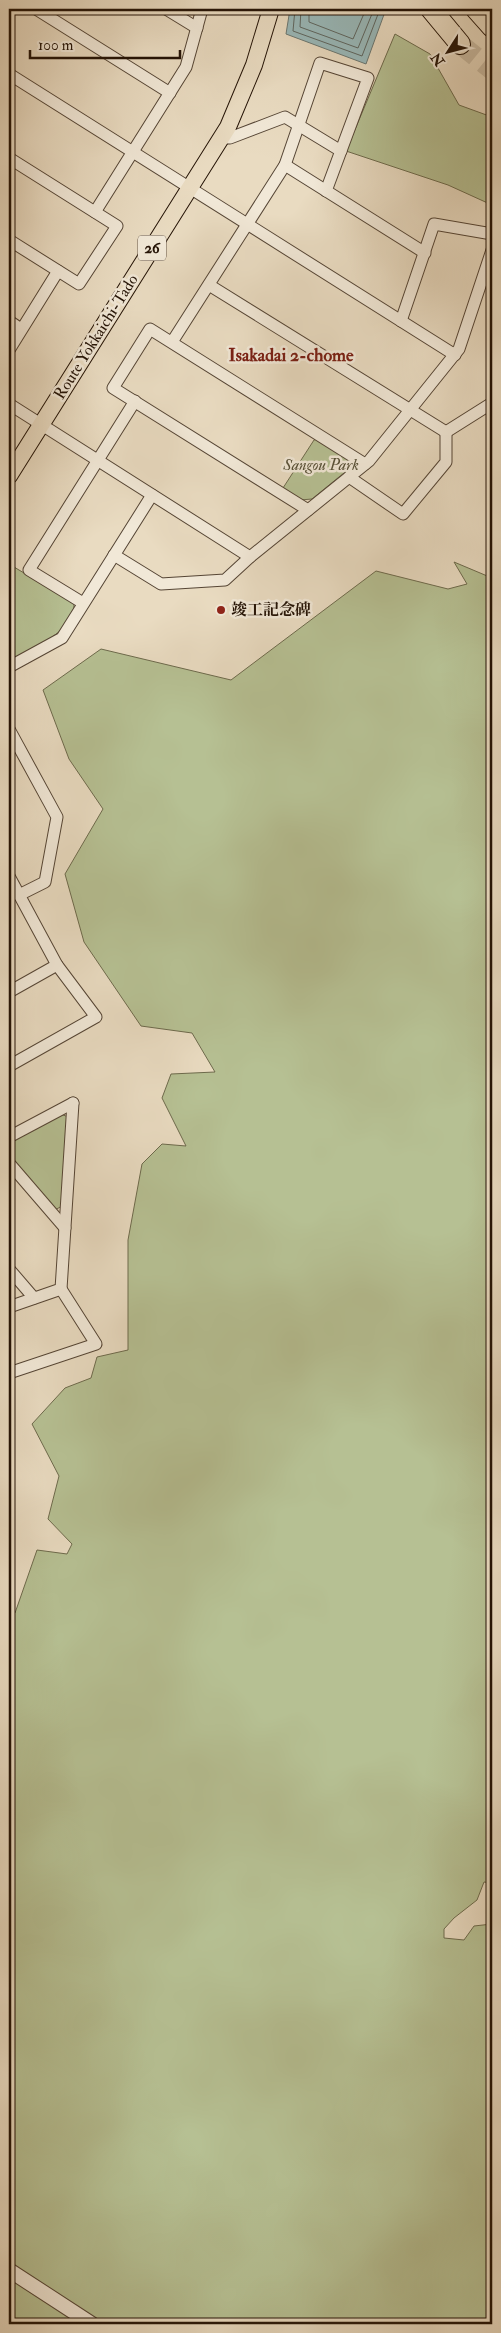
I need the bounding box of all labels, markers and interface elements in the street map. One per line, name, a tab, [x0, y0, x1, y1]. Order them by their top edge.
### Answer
scale bar	[30, 28, 180, 60]
north arrow	[424, 28, 474, 78]
text: 100 m	[38, 36, 74, 55]
text: N	[427, 49, 449, 70]
road number: 26	[138, 236, 166, 260]
street label: Route Yokkaichi-Tado	[49, 271, 143, 403]
district label: Isakadai 2-chome	[228, 344, 354, 367]
park label: Sangou Park	[282, 455, 359, 475]
place label: 竣工記念碑	[231, 600, 311, 620]
marker: 竣工記念碑	[215, 604, 227, 616]

